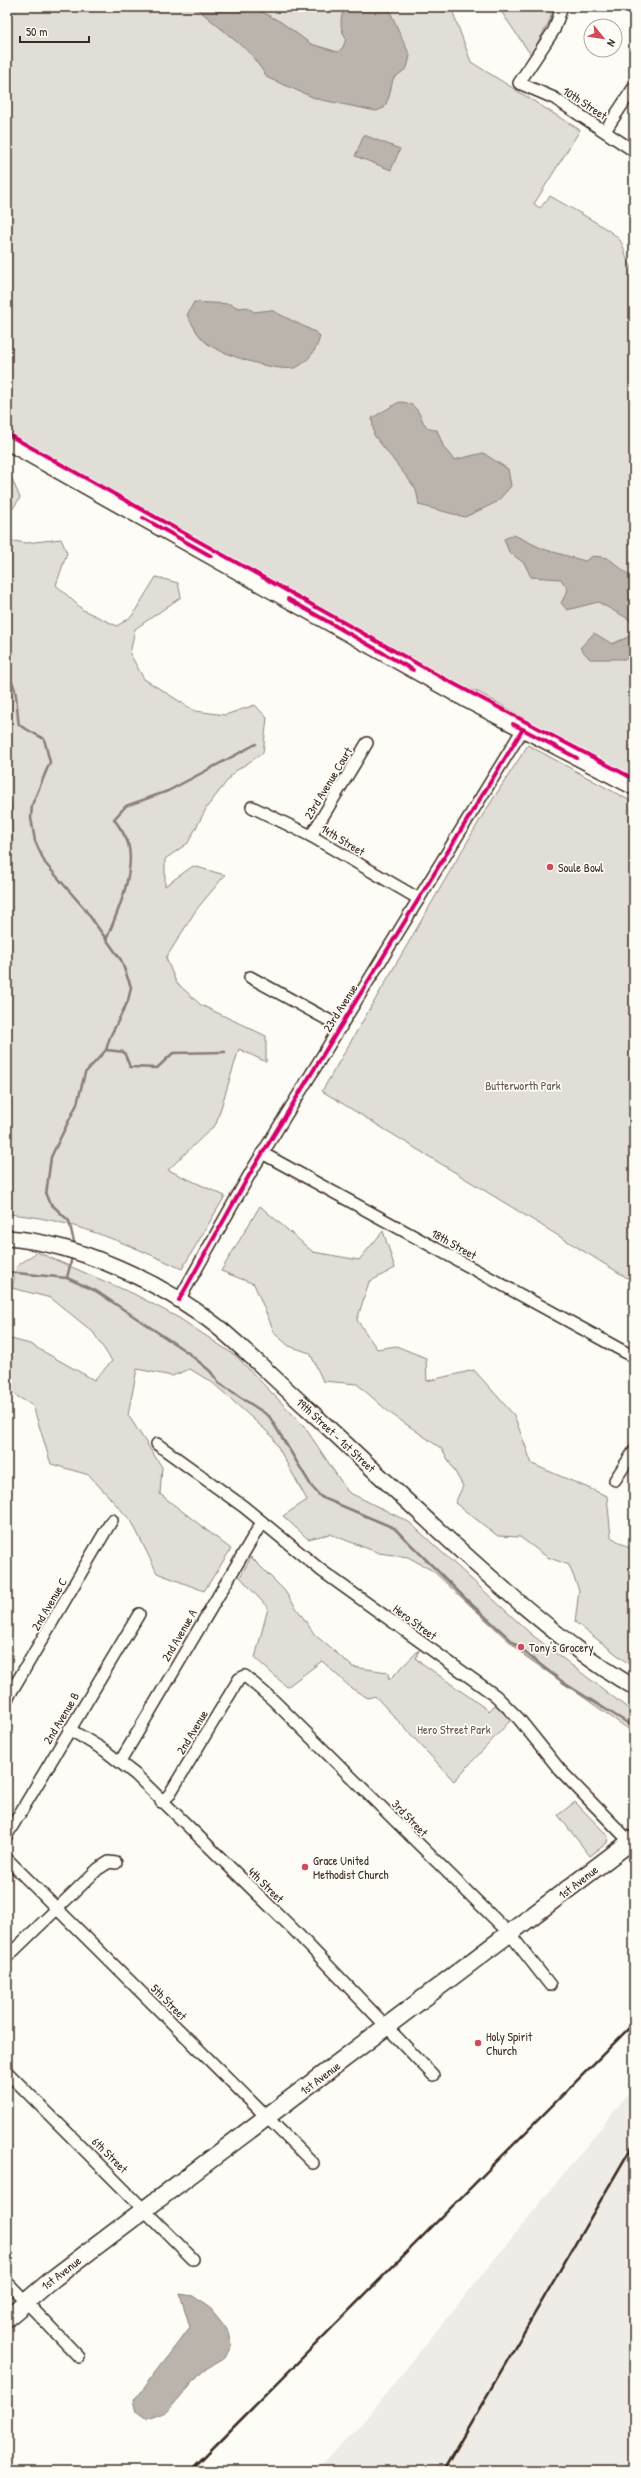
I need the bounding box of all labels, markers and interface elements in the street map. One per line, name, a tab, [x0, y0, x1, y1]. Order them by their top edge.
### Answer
scale bar	[20, 18, 89, 44]
north arrow	[583, 18, 623, 58]
text: 50 m	[26, 23, 47, 40]
text: N	[604, 37, 619, 49]
street label: 10th Street	[560, 82, 611, 124]
street label: 23rd Avenue Court	[300, 743, 357, 822]
street label: 14th Street	[318, 820, 369, 860]
place label: Soule Bowl	[558, 859, 604, 876]
marker: Soule Bowl	[545, 862, 555, 872]
street label: 23rd Avenue	[319, 981, 361, 1035]
park label: Butterworth Park	[485, 1077, 561, 1094]
street label: 18th Street	[428, 1225, 480, 1264]
street label: 19th Street - 1st Street	[293, 1394, 380, 1477]
street label: 2nd Avenue C	[27, 1574, 71, 1633]
street label: Hero Street	[390, 1600, 441, 1644]
street label: 2nd Avenue A	[157, 1606, 201, 1664]
place label: Tony's Grocery	[529, 1639, 594, 1656]
marker: Tony's Grocery	[516, 1642, 526, 1652]
street label: 2nd Avenue B	[39, 1689, 83, 1747]
street label: 2nd Avenue	[172, 1706, 212, 1757]
park label: Hero Street Park	[417, 1721, 491, 1738]
street label: 3rd Street	[388, 1796, 432, 1841]
place label: Grace United Methodist Church	[313, 1852, 389, 1883]
street label: 1st Avenue	[555, 1861, 602, 1903]
marker: Grace United Methodist Church	[300, 1862, 310, 1872]
street label: 4th Street	[244, 1863, 288, 1907]
street label: 5th Street	[147, 1980, 192, 2025]
place label: Holy Spirit Church	[486, 2028, 533, 2059]
marker: Holy Spirit Church	[473, 2038, 483, 2048]
street label: 1st Avenue	[296, 2057, 344, 2099]
street label: 6th Street	[88, 2133, 132, 2177]
street label: 1st Avenue	[38, 2252, 85, 2294]

